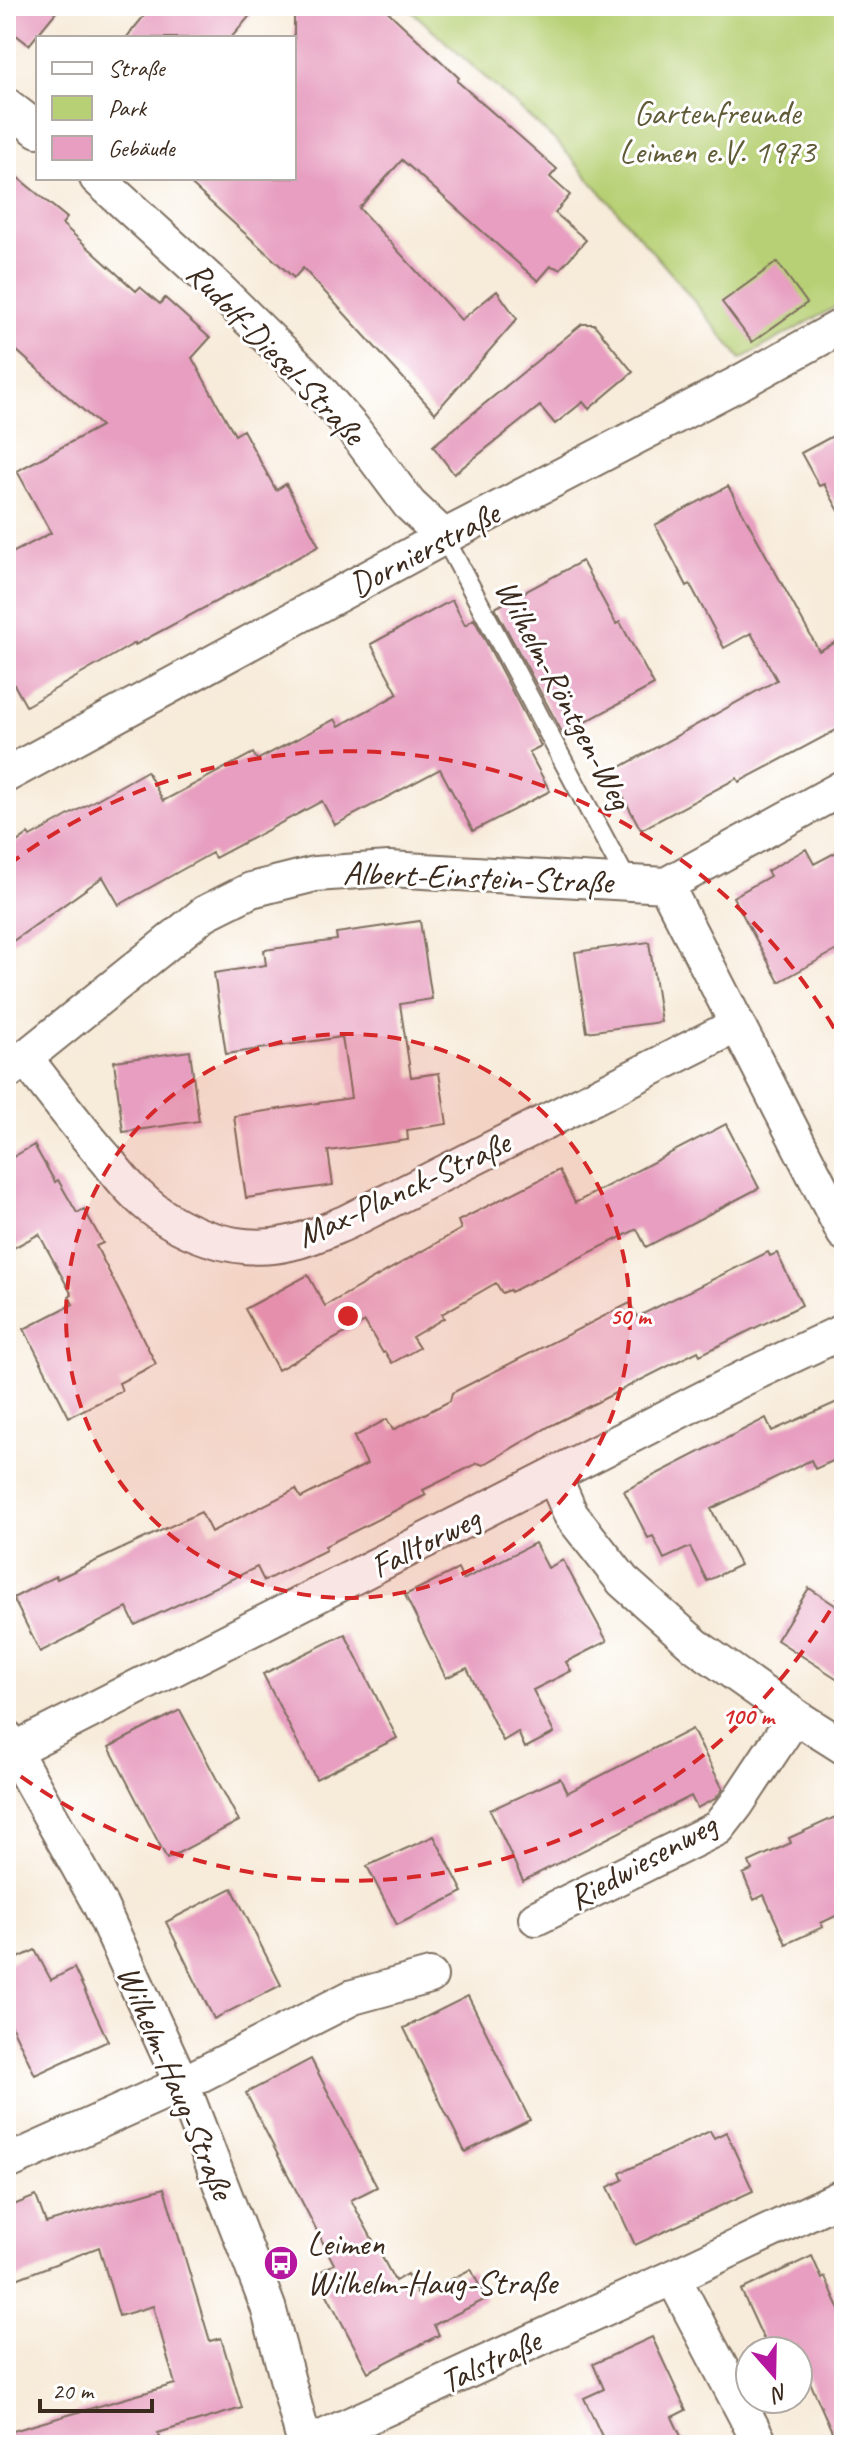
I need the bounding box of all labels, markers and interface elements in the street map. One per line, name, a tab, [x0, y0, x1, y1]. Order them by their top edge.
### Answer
legend	[36, 36, 296, 180]
text: Straße	[108, 53, 167, 83]
park label: Gartenfreunde Leimen e.V. 1973	[619, 91, 818, 173]
text: Park	[108, 93, 148, 123]
text: Gebäude	[108, 133, 177, 163]
street label: Rudolf-Diesel-Straße	[177, 252, 377, 456]
street label: Dornierstraße	[342, 490, 509, 606]
street label: Wilhelm-Röntgen-Weg	[485, 572, 644, 818]
street label: Albert-Einstein-Straße	[343, 851, 616, 903]
street label: Max-Planck-Straße	[289, 1120, 519, 1257]
text: 50 m	[610, 1301, 653, 1331]
centre of rings	[334, 1302, 362, 1330]
street label: Falltorweg	[363, 1495, 489, 1588]
text: 100 m	[722, 1701, 776, 1731]
street label: Riedwiesenweg	[560, 1802, 725, 1919]
street label: Wilhelm-Haug-Straße	[107, 1959, 246, 2208]
place label: Leimen Wilhelm-Haug-Straße	[307, 2222, 560, 2304]
bus stop icon: Leimen Wilhelm-Haug-Straße	[262, 2244, 300, 2282]
street label: Talstraße	[433, 2318, 550, 2403]
north arrow	[734, 2335, 814, 2415]
scale bar	[40, 2363, 152, 2413]
text: 20 m	[52, 2376, 95, 2406]
text: N	[766, 2377, 792, 2409]

